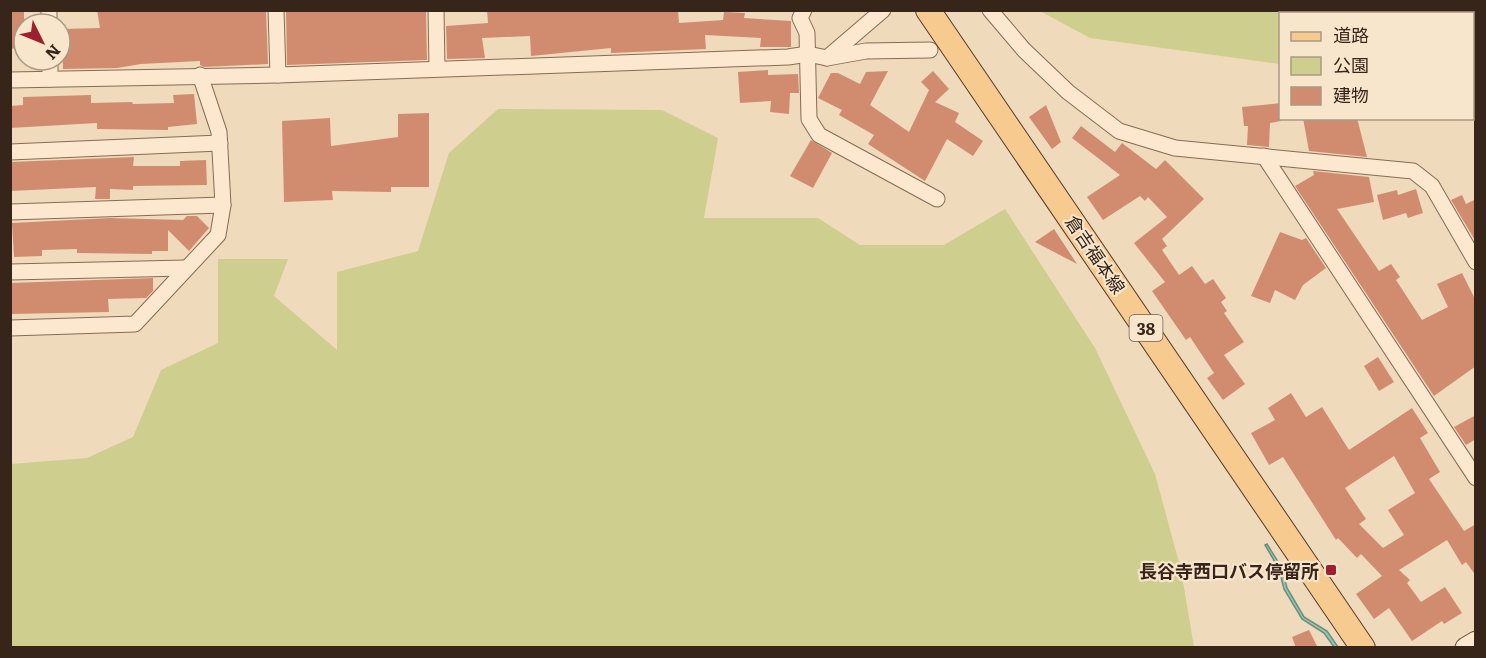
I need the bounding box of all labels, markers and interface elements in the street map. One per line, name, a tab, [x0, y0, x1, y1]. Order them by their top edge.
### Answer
north arrow	[12, 12, 72, 72]
legend	[1279, 12, 1474, 120]
text: 道路	[1333, 21, 1369, 48]
text: N	[40, 40, 67, 66]
text: 公園	[1333, 51, 1369, 78]
text: 建物	[1333, 81, 1369, 108]
street label: 倉吉福本線	[1060, 209, 1132, 299]
road number: 38	[1130, 315, 1162, 341]
place label: 長谷寺西口バス停留所	[1139, 557, 1319, 584]
marker: 長谷寺西口バス停留所	[1324, 563, 1338, 577]

